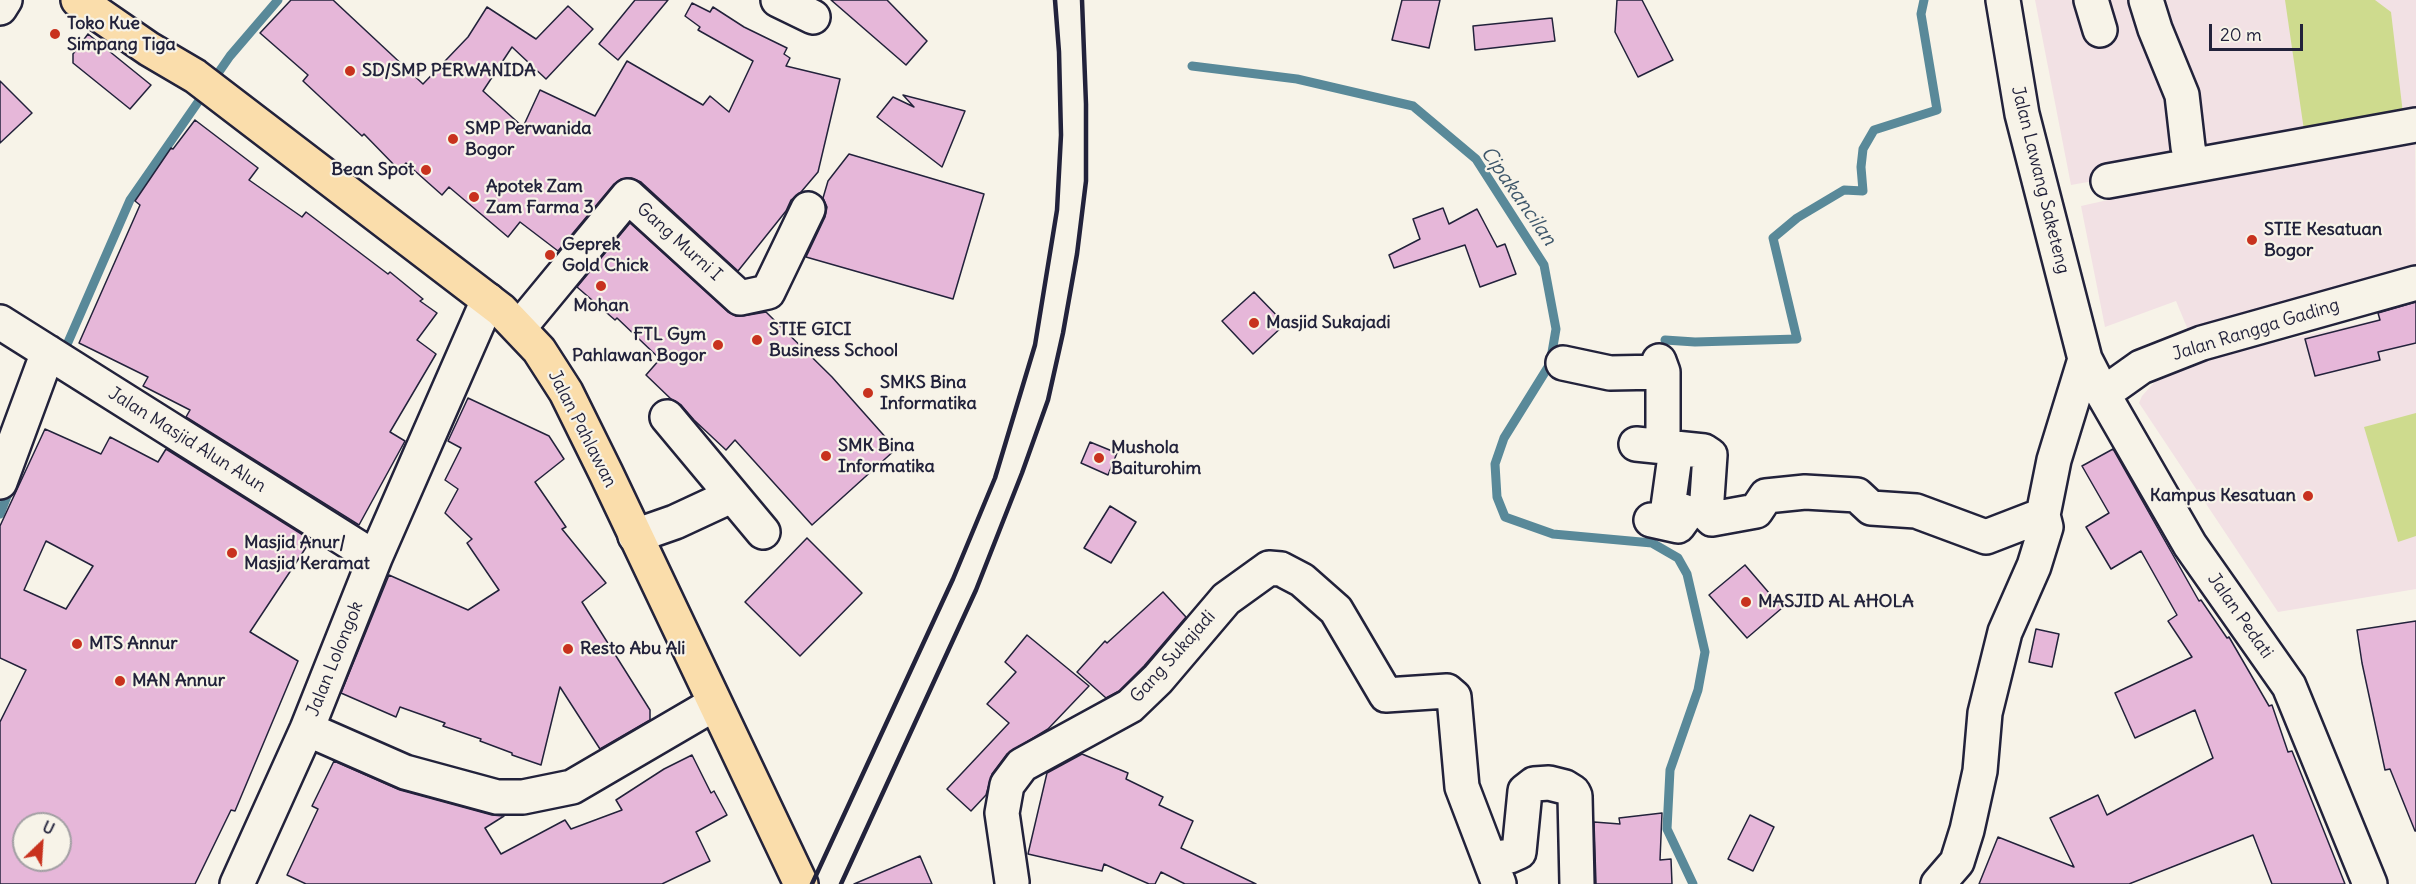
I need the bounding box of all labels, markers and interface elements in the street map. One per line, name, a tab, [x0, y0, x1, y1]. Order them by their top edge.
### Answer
scale bar	[2212, 12, 2306, 50]
place label: Toko Kue Simpang Tiga	[67, 13, 176, 56]
text: 20 m	[2220, 23, 2262, 46]
marker: Toko Kue Simpang Tiga	[48, 27, 62, 41]
place label: SD/SMP PERWANIDA	[362, 60, 536, 82]
marker: SD/SMP PERWANIDA	[343, 64, 357, 78]
street label: Jalan Lawang Saketeng	[2006, 84, 2074, 276]
place label: SMP Perwanida Bogor	[465, 118, 592, 160]
marker: SMP Perwanida Bogor	[446, 132, 460, 146]
water label: Cipakancilan	[1475, 142, 1561, 250]
place label: Bean Spot	[331, 159, 414, 181]
marker: Bean Spot	[419, 163, 433, 177]
place label: Apotek Zam Zam Farma 3	[486, 176, 594, 219]
marker: Apotek Zam Zam Farma 3	[467, 190, 481, 204]
street label: Gang Murni I	[632, 198, 726, 286]
place label: STIE Kesatuan Bogor	[2264, 219, 2382, 262]
marker: STIE Kesatuan Bogor	[2245, 233, 2259, 247]
place label: Geprek Gold Chick	[562, 234, 649, 276]
marker: Geprek Gold Chick	[543, 248, 557, 262]
marker: Mohan	[594, 279, 608, 293]
street label: Jalan Rangga Gading	[2170, 294, 2342, 366]
place label: Mohan	[573, 295, 629, 317]
place label: Masjid Sukajadi	[1266, 312, 1391, 334]
marker: Masjid Sukajadi	[1247, 316, 1261, 330]
place label: STIE GICI Business School	[769, 319, 898, 362]
place label: FTL Gym Pahlawan Bogor	[572, 324, 706, 366]
marker: STIE GICI Business School	[750, 333, 764, 347]
marker: FTL Gym Pahlawan Bogor	[711, 338, 725, 352]
street label: Jalan Pahlawan	[543, 367, 621, 491]
place label: SMKS Bina Informatika	[880, 372, 977, 415]
street label: Jalan Masjid Alun Alun	[104, 383, 270, 497]
marker: SMKS Bina Informatika	[861, 386, 875, 400]
place label: SMK Bina Informatika	[838, 435, 935, 478]
place label: Mushola Baiturohim	[1111, 437, 1201, 480]
marker: SMK Bina Informatika	[819, 449, 833, 463]
marker: Mushola Baiturohim	[1092, 451, 1106, 465]
place label: Kampus Kesatuan	[2150, 485, 2296, 507]
marker: Kampus Kesatuan	[2301, 489, 2315, 503]
place label: Masjid Anur/ Masjid Keramat	[244, 532, 370, 574]
marker: Masjid Anur/ Masjid Keramat	[225, 546, 239, 560]
street label: Jalan Pedati	[2203, 569, 2277, 663]
place label: MASJID AL AHOLA	[1758, 591, 1914, 613]
marker: MASJID AL AHOLA	[1739, 595, 1753, 609]
street label: Jalan Lolongok	[302, 598, 368, 720]
street label: Gang Sukajadi	[1126, 606, 1220, 708]
place label: MTS Annur	[89, 633, 177, 655]
marker: MTS Annur	[70, 637, 84, 651]
place label: Resto Abu Ali	[580, 638, 685, 660]
marker: Resto Abu Ali	[561, 642, 575, 656]
place label: MAN Annur	[132, 670, 225, 692]
marker: MAN Annur	[113, 674, 127, 688]
north arrow	[12, 812, 72, 872]
text: U	[40, 816, 58, 839]

